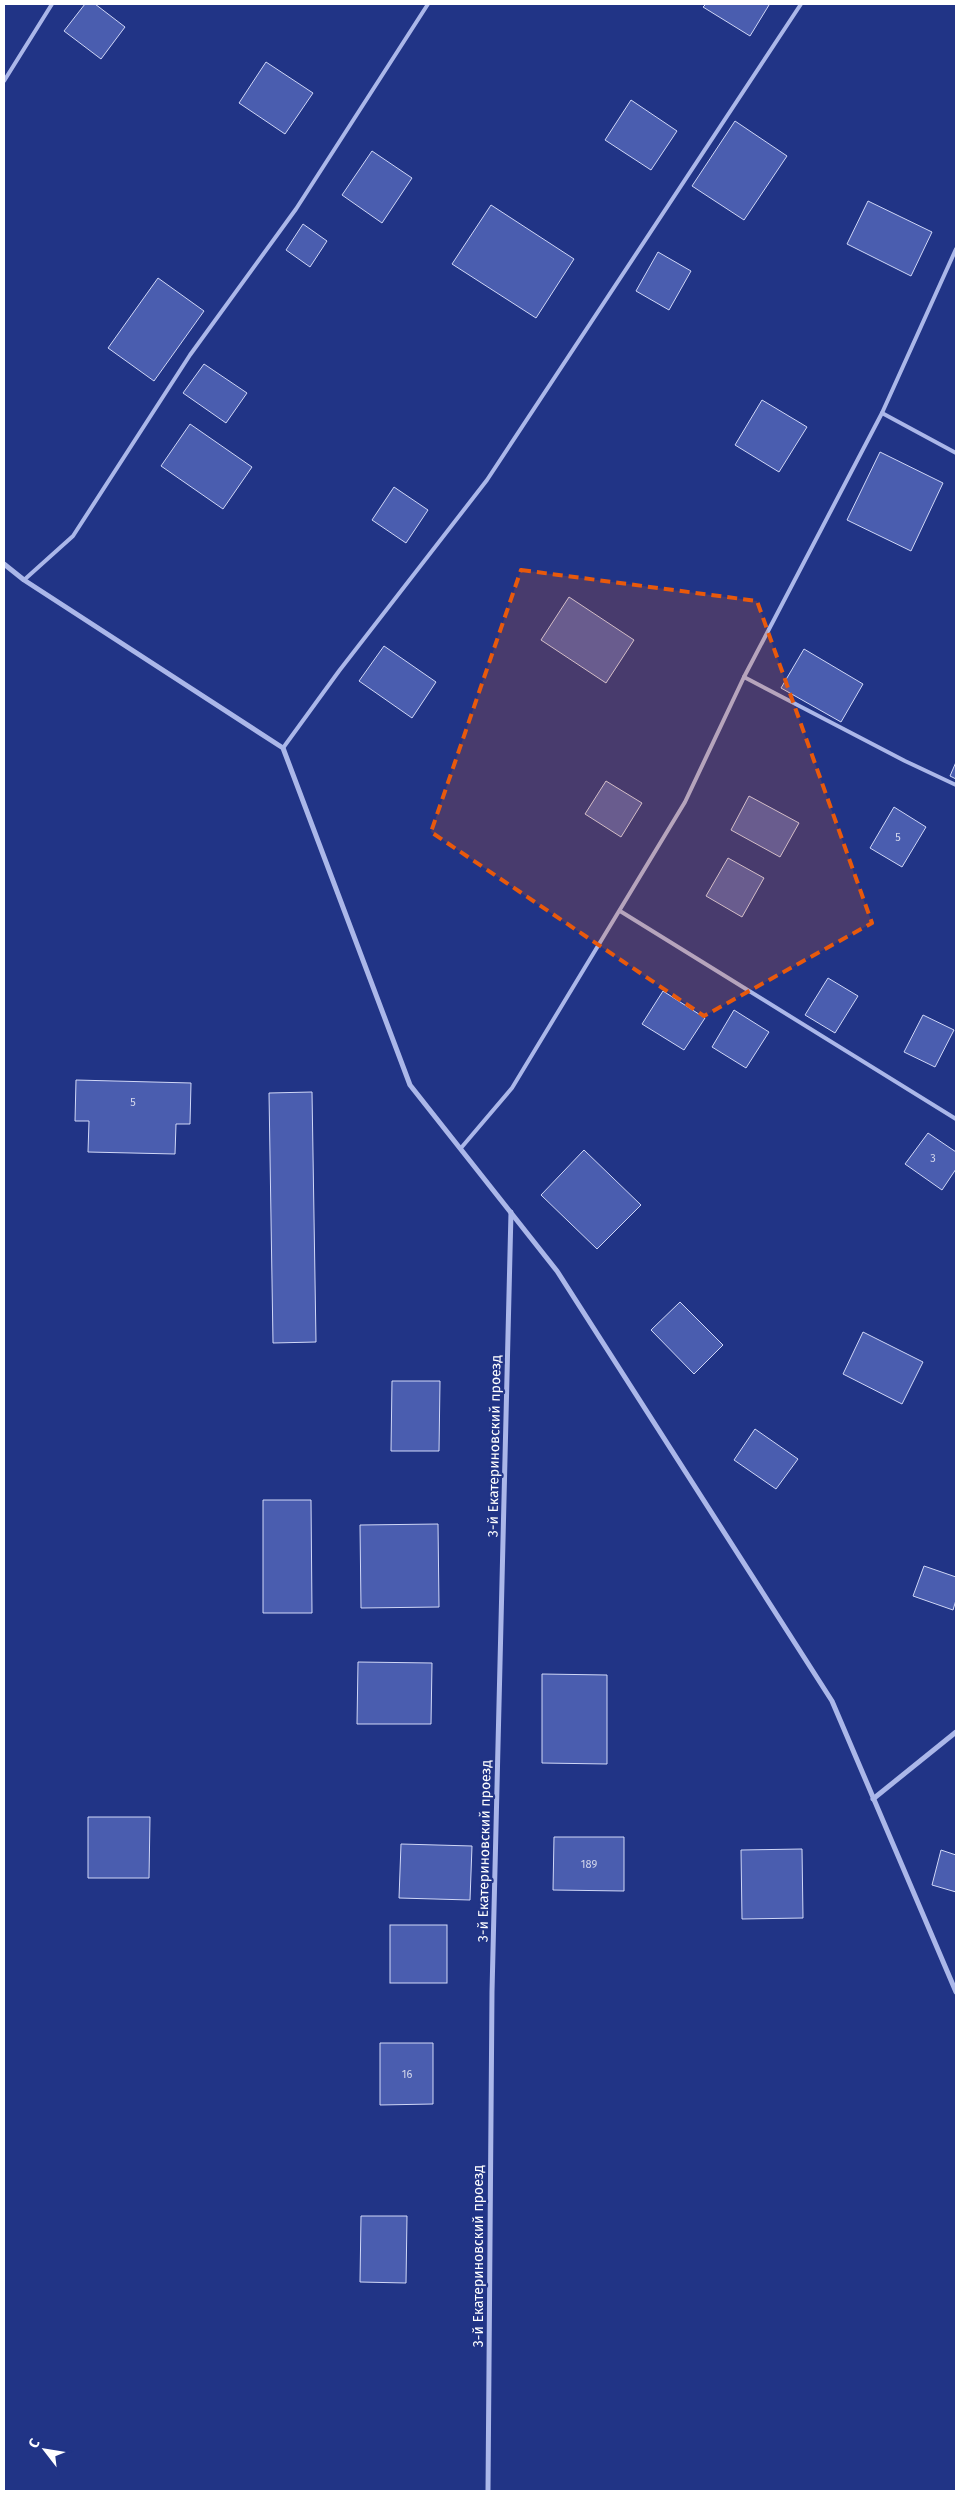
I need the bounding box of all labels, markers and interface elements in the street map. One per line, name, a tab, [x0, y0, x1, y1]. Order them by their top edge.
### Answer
house number: 5	[895, 831, 901, 844]
house number: 5	[130, 1096, 136, 1109]
house number: 3	[930, 1152, 936, 1165]
street label: 3-й Екатериновский проезд	[484, 1355, 505, 1537]
street label: 3-й Екатериновский проезд	[474, 1760, 495, 1942]
house number: 189	[581, 1858, 597, 1871]
house number: 16	[402, 2068, 412, 2081]
street label: 3-й Екатериновский проезд	[470, 2165, 487, 2347]
north arrow	[20, 2425, 70, 2475]
text: С	[25, 2436, 44, 2451]

